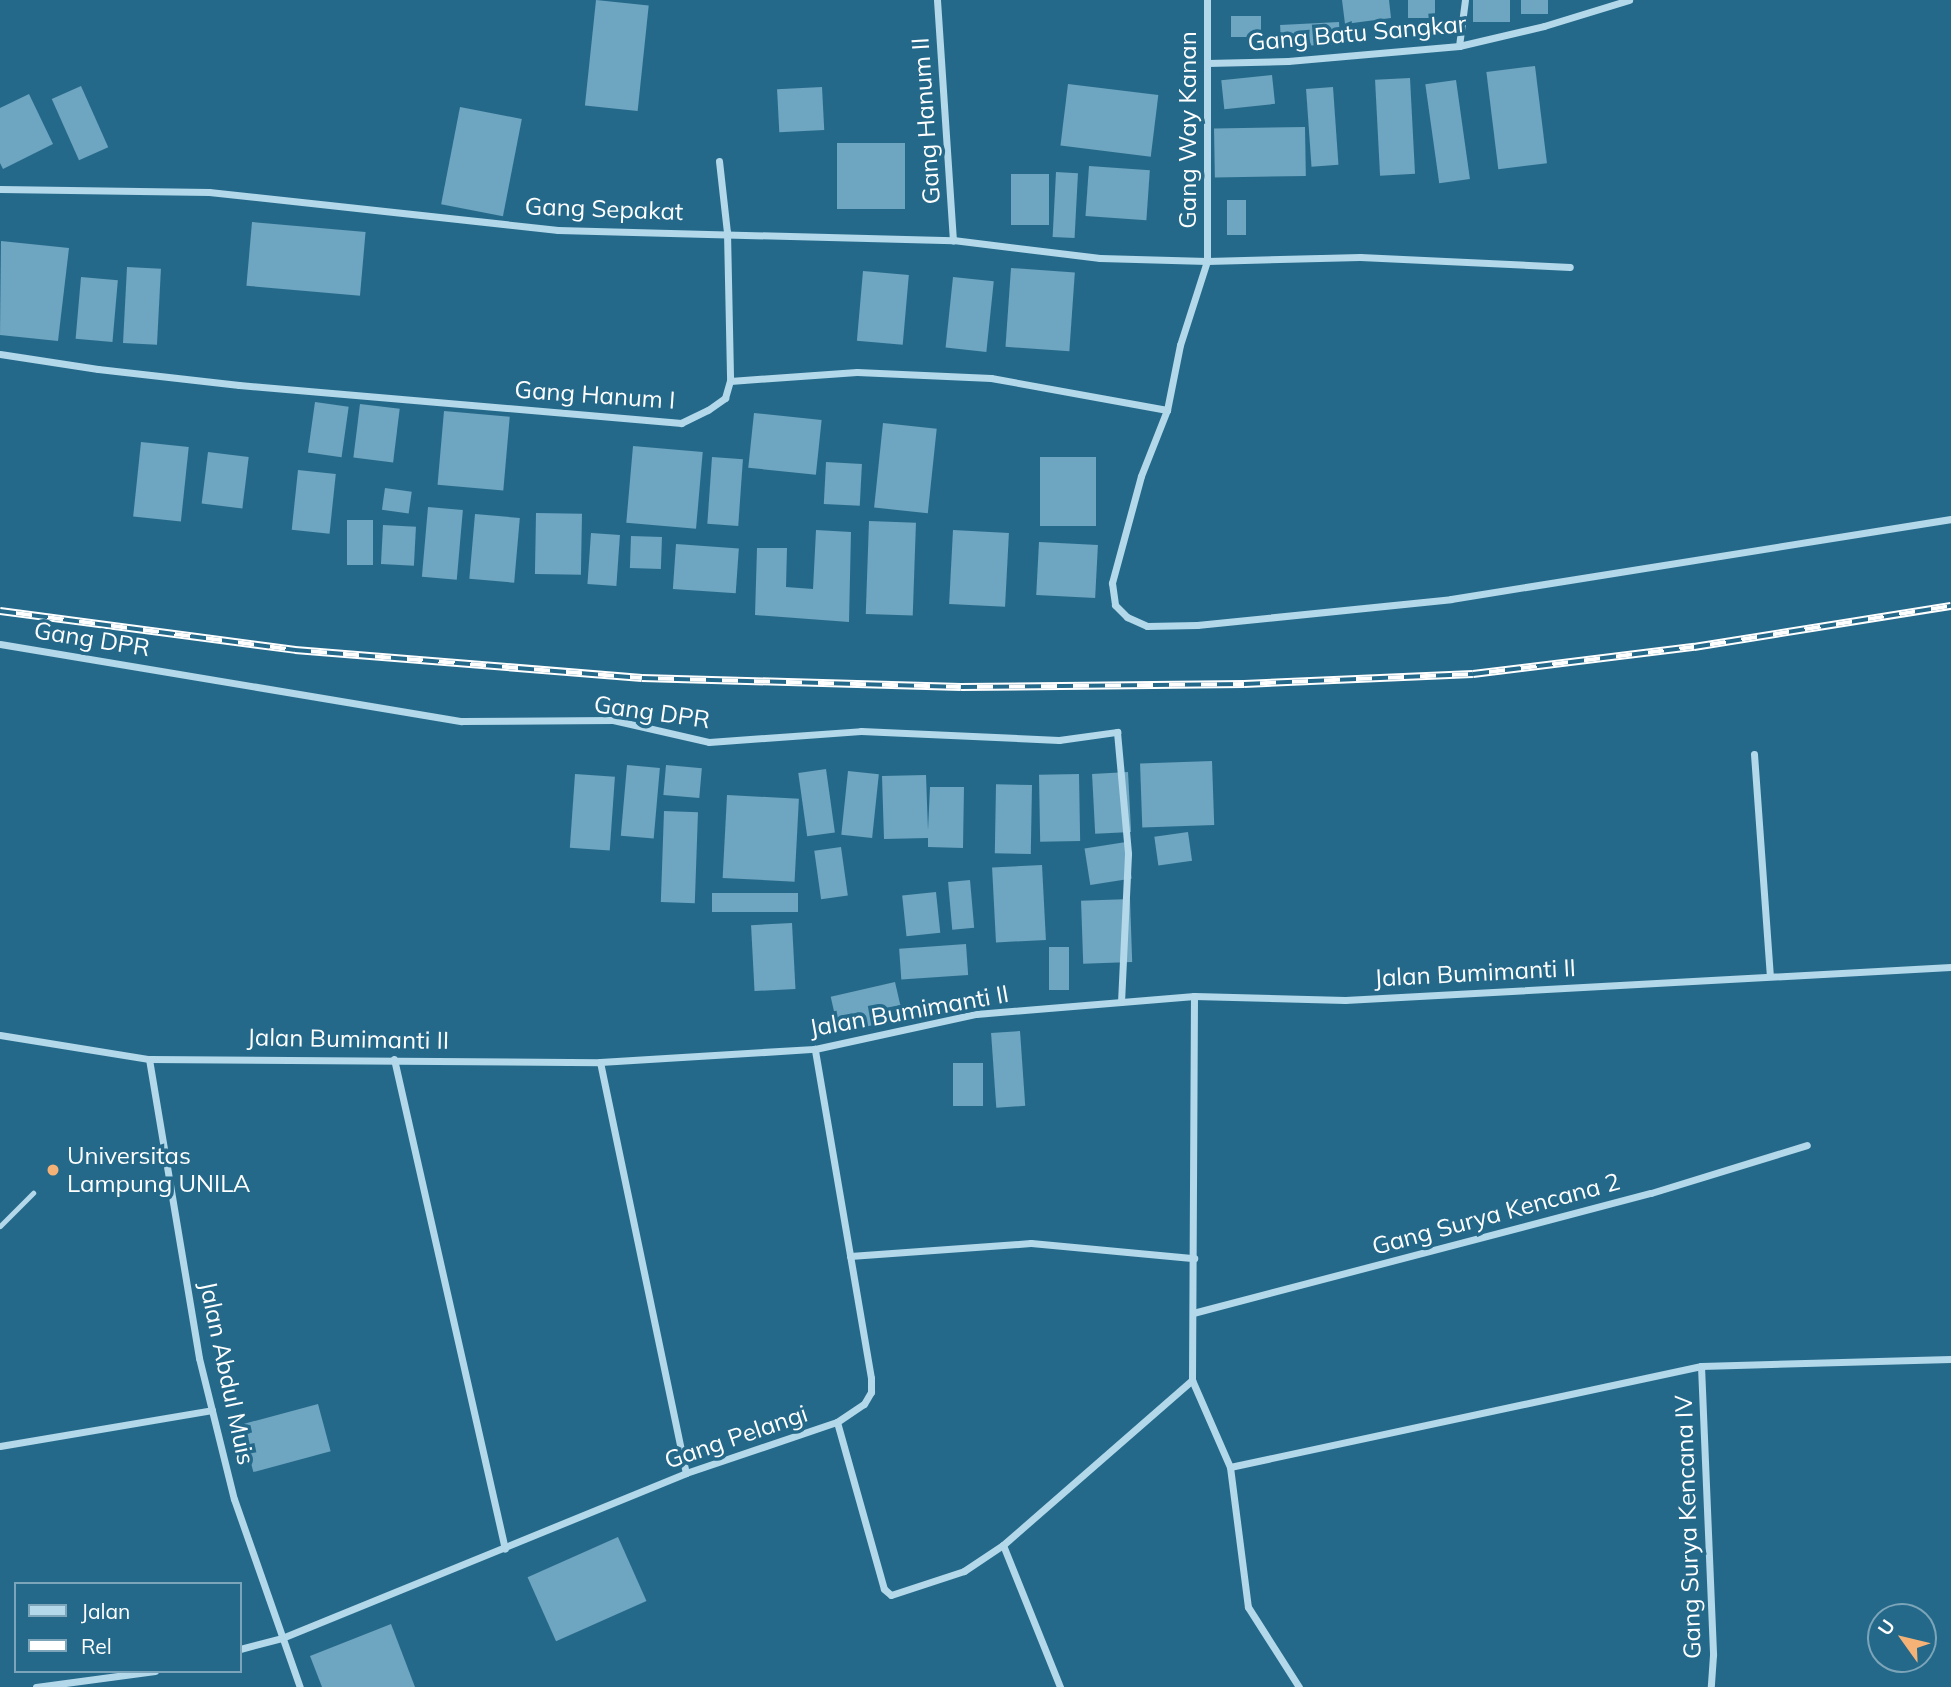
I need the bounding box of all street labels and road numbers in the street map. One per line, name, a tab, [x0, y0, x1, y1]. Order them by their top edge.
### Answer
street label: Gang Batu Sangkar	[1247, 9, 1467, 57]
street label: Gang Way Kanan	[1174, 31, 1202, 229]
street label: Gang Hanum II	[906, 37, 946, 205]
street label: Gang Sepakat	[524, 192, 684, 226]
street label: Gang Hanum I	[514, 375, 676, 415]
street label: Gang DPR	[32, 616, 152, 662]
street label: Gang DPR	[592, 690, 712, 734]
street label: Jalan Bumimanti II	[1373, 953, 1577, 993]
street label: Jalan Bumimanti II	[807, 979, 1011, 1043]
street label: Jalan Bumimanti II	[247, 1023, 449, 1055]
street label: Gang Surya Kencana 2	[1369, 1167, 1623, 1261]
street label: Jalan Abdul Muis	[193, 1279, 261, 1467]
street label: Gang Surya Kencana IV	[1669, 1395, 1707, 1659]
street label: Gang Pelangi	[661, 1399, 811, 1475]

